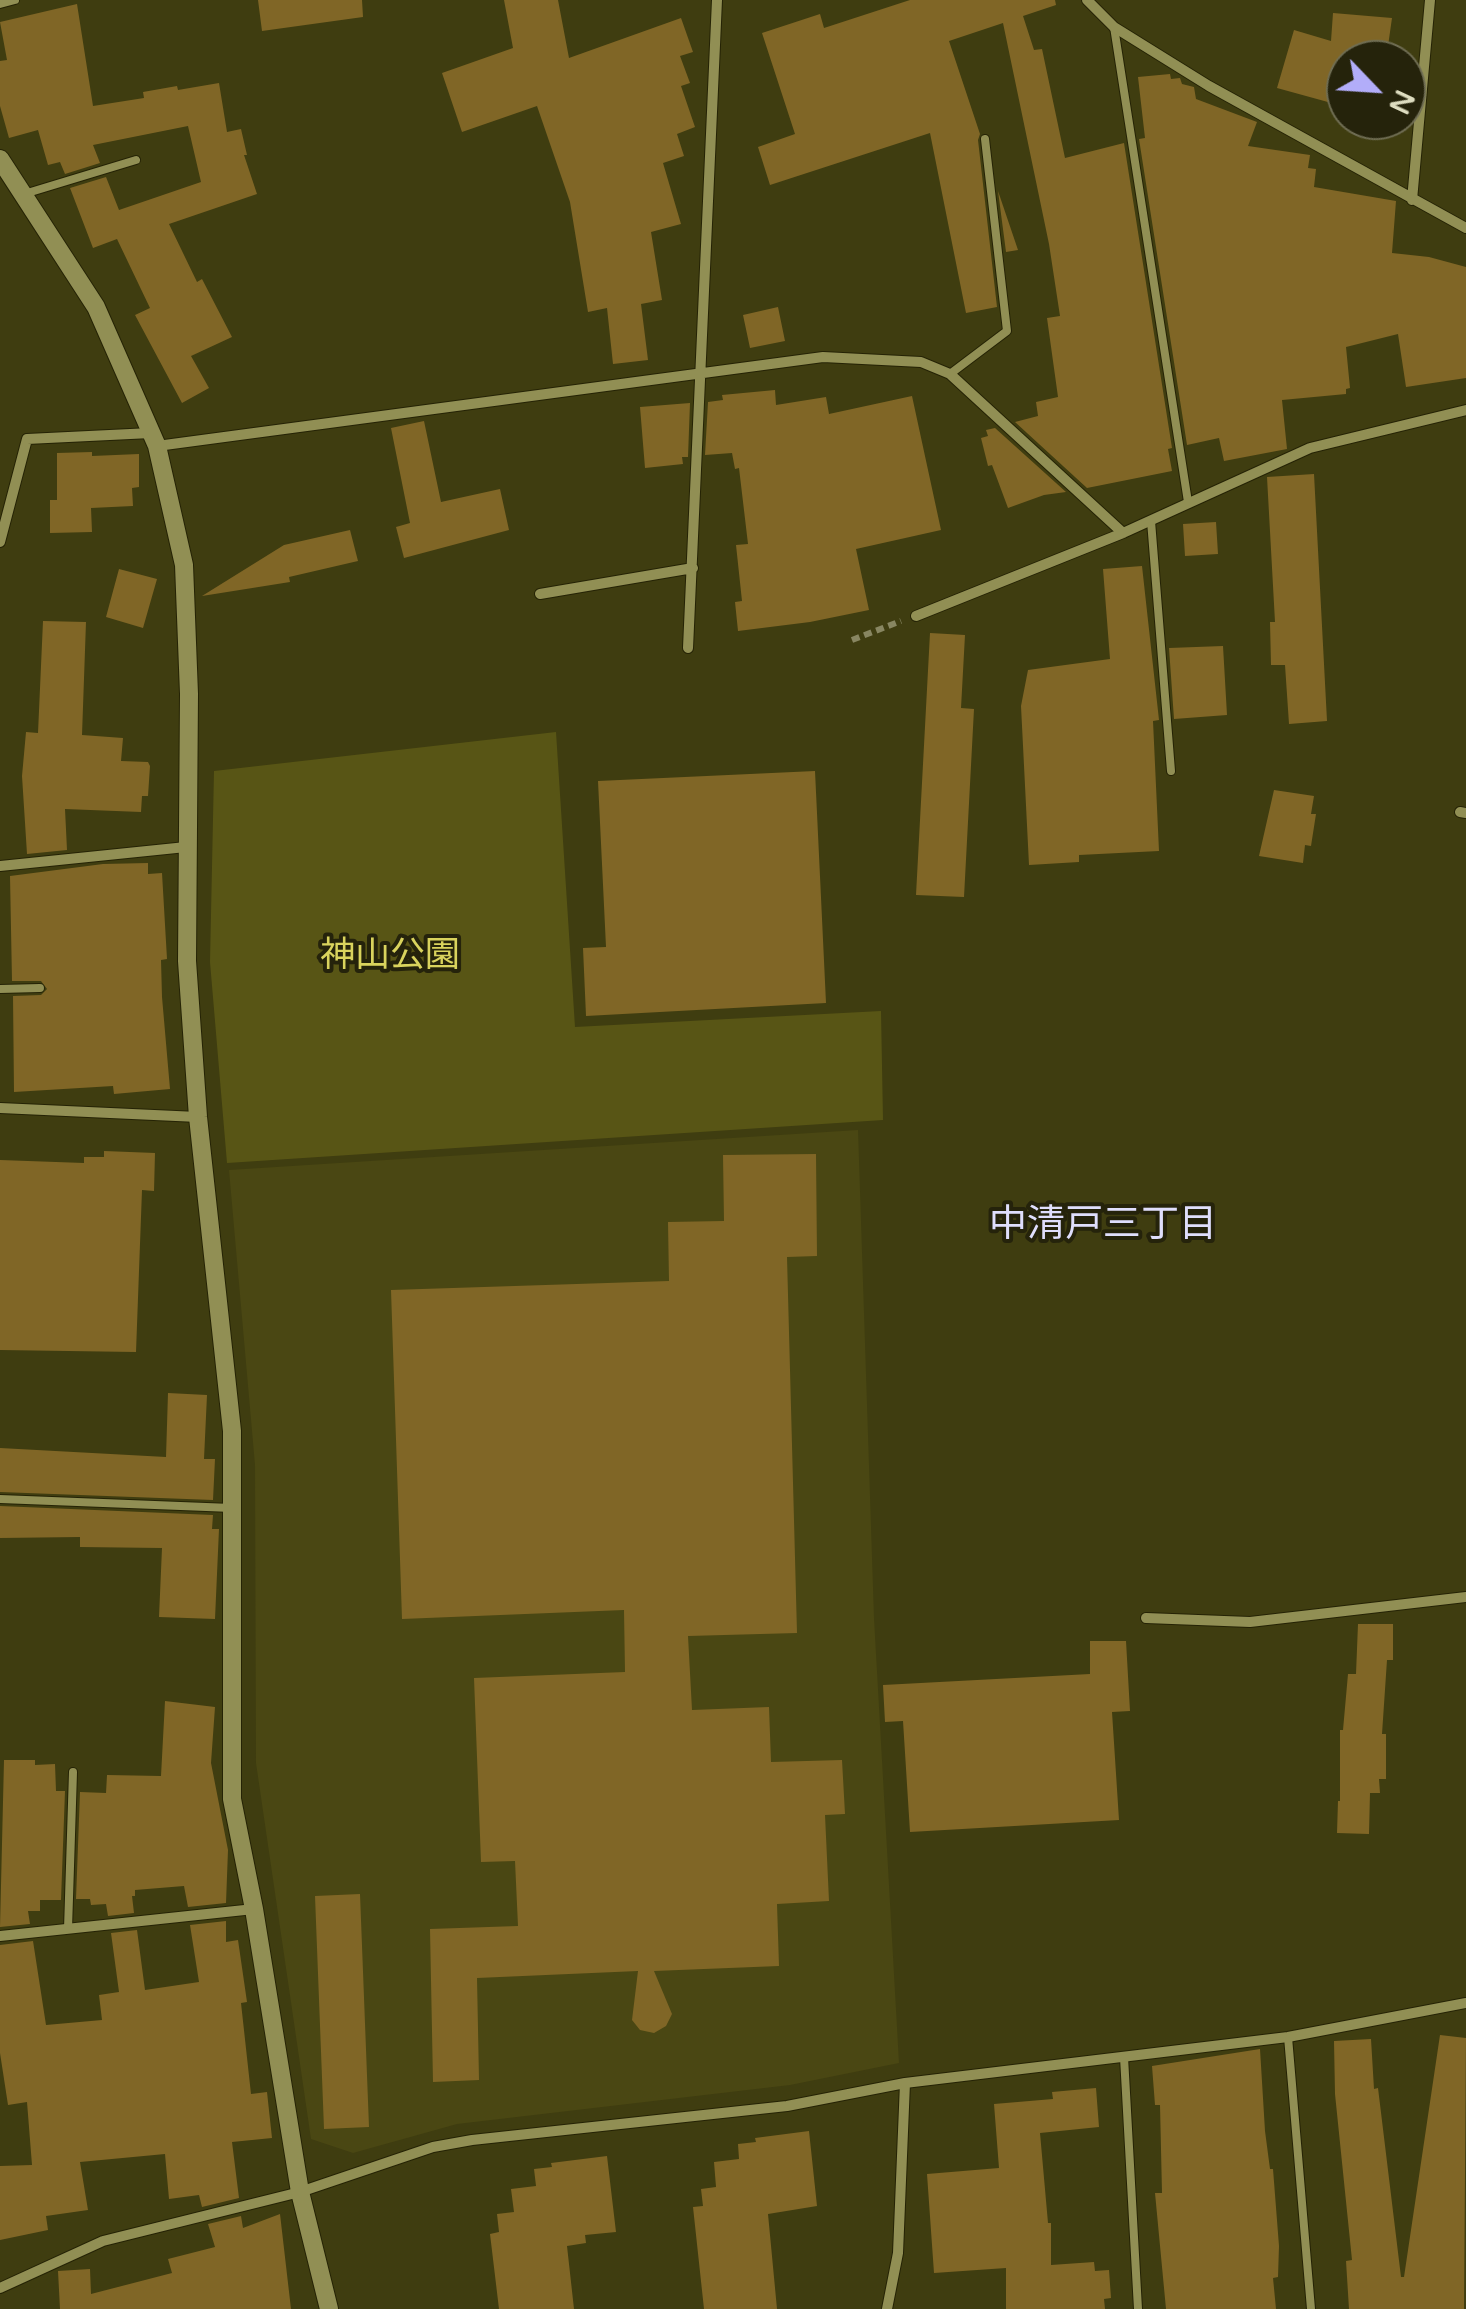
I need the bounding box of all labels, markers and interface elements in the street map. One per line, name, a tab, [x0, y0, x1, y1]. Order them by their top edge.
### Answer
north arrow	[1326, 40, 1426, 140]
text: N	[1381, 84, 1422, 119]
park label: 神山公園	[320, 936, 460, 978]
district label: 中清戸三丁目	[989, 1203, 1217, 1249]

